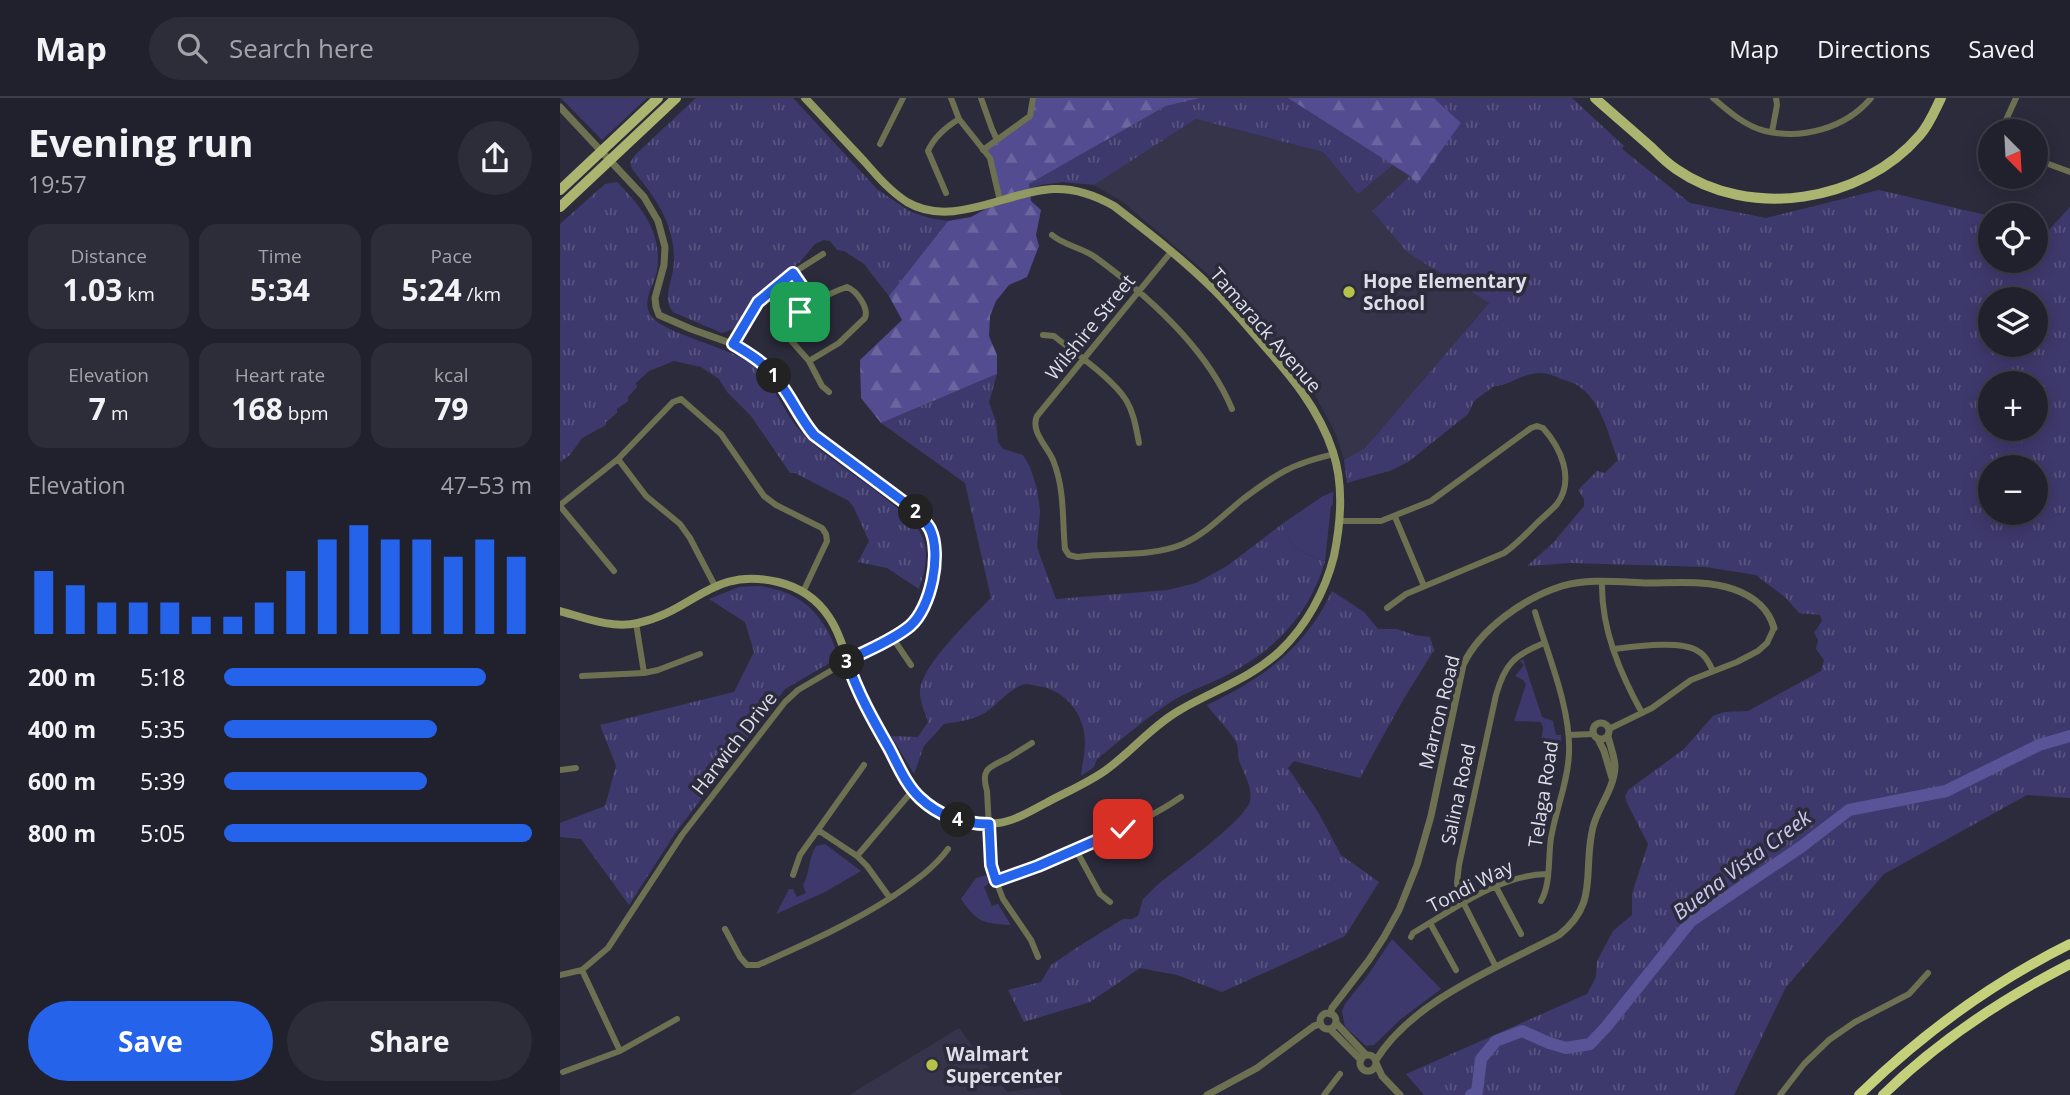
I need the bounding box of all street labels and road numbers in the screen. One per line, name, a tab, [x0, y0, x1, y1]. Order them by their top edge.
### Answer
street label: Tamarack Avenue	[1204, 262, 1328, 398]
street label: Wilshire Street	[1039, 268, 1141, 385]
street label: Marron Road	[1412, 652, 1466, 772]
street label: Harwich Drive	[686, 686, 782, 800]
street label: Telaga Road	[1522, 739, 1564, 849]
street label: Salina Road	[1435, 741, 1481, 847]
street label: Tondi Way	[1423, 853, 1518, 919]

